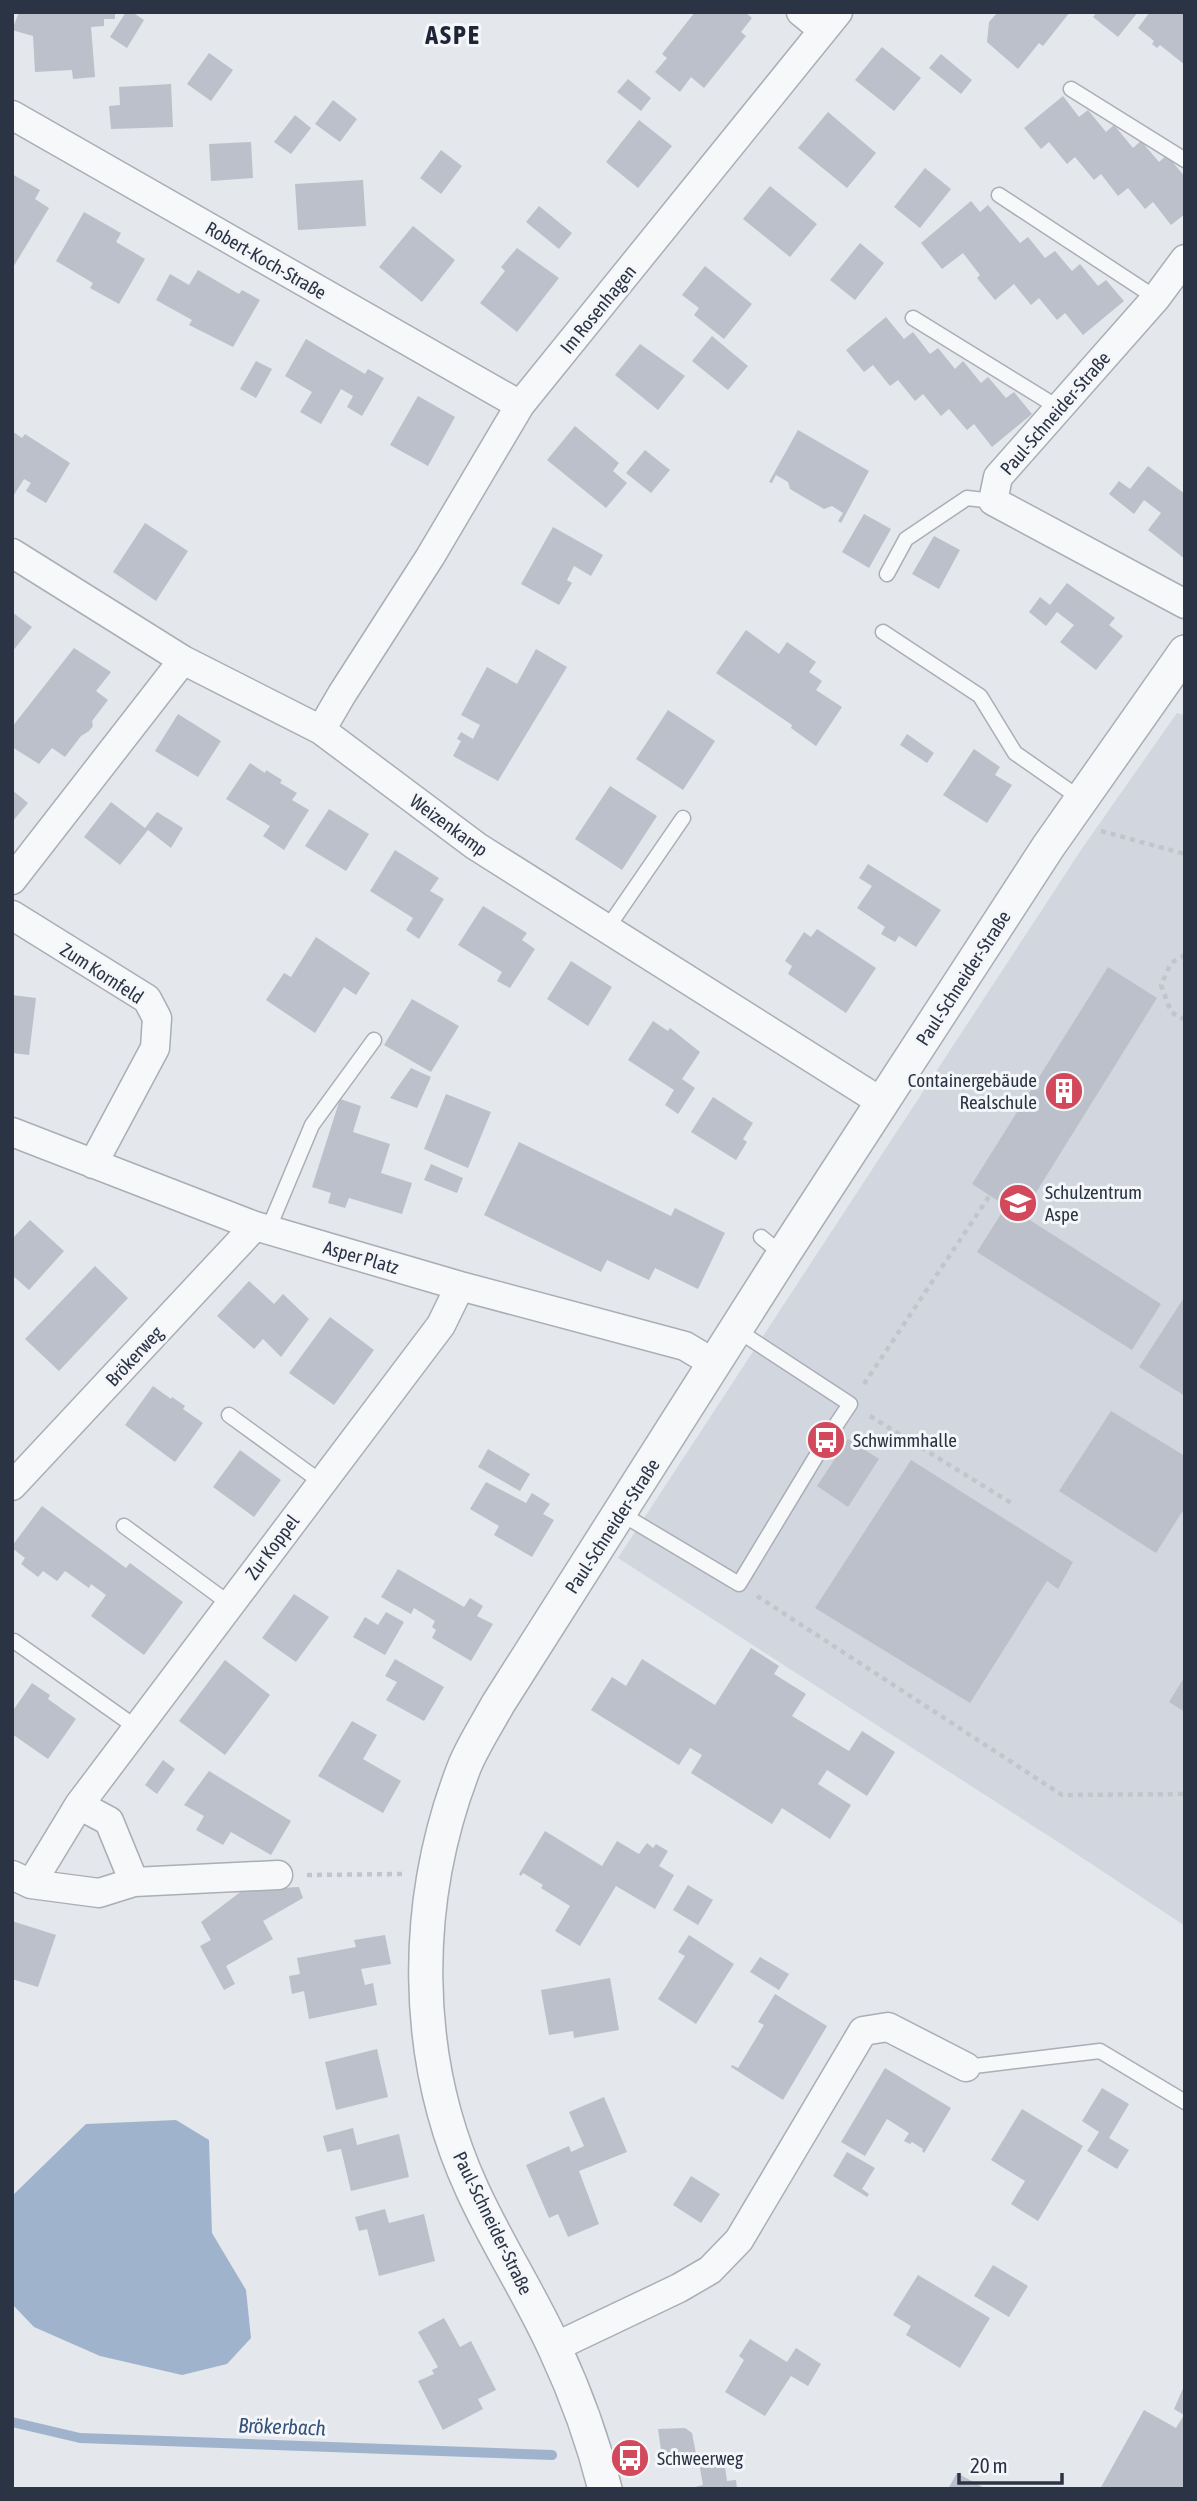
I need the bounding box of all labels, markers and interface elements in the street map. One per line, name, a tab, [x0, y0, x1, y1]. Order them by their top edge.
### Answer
district label: ASPE	[424, 20, 481, 50]
street label: Robert-Koch-Straße	[202, 217, 330, 303]
street label: Im Rosenhagen	[556, 260, 640, 358]
street label: Paul-Schneider-Straße	[995, 347, 1115, 479]
street label: Weizenkamp	[406, 789, 492, 861]
street label: Paul-Schneider-Straße	[911, 907, 1015, 1049]
street label: Zum Kornfeld	[56, 938, 148, 1008]
place label: Containergebäude Realschule	[908, 1069, 1037, 1113]
building icon: Containergebäude Realschule	[1043, 1070, 1085, 1112]
place label: Schulzentrum Aspe	[1045, 1181, 1142, 1225]
school or university icon: Schulzentrum Aspe	[997, 1182, 1039, 1224]
street label: Asper Platz	[321, 1236, 401, 1278]
street label: Brökerweg	[101, 1321, 168, 1390]
bus stop icon: Schwimmhalle	[805, 1419, 847, 1461]
place label: Schwimmhalle	[853, 1429, 957, 1451]
street label: Paul-Schneider-Straße	[560, 1455, 664, 1597]
street label: Zur Koppel	[241, 1510, 303, 1584]
street label: Paul-Schneider-Straße	[449, 2148, 537, 2298]
water label: Brökerbach	[238, 2412, 326, 2440]
bus stop icon: Schweerweg	[609, 2437, 651, 2479]
scale bar	[959, 2442, 1062, 2486]
place label: Schweerweg	[657, 2447, 744, 2469]
text: 20 m	[970, 2453, 1008, 2477]

